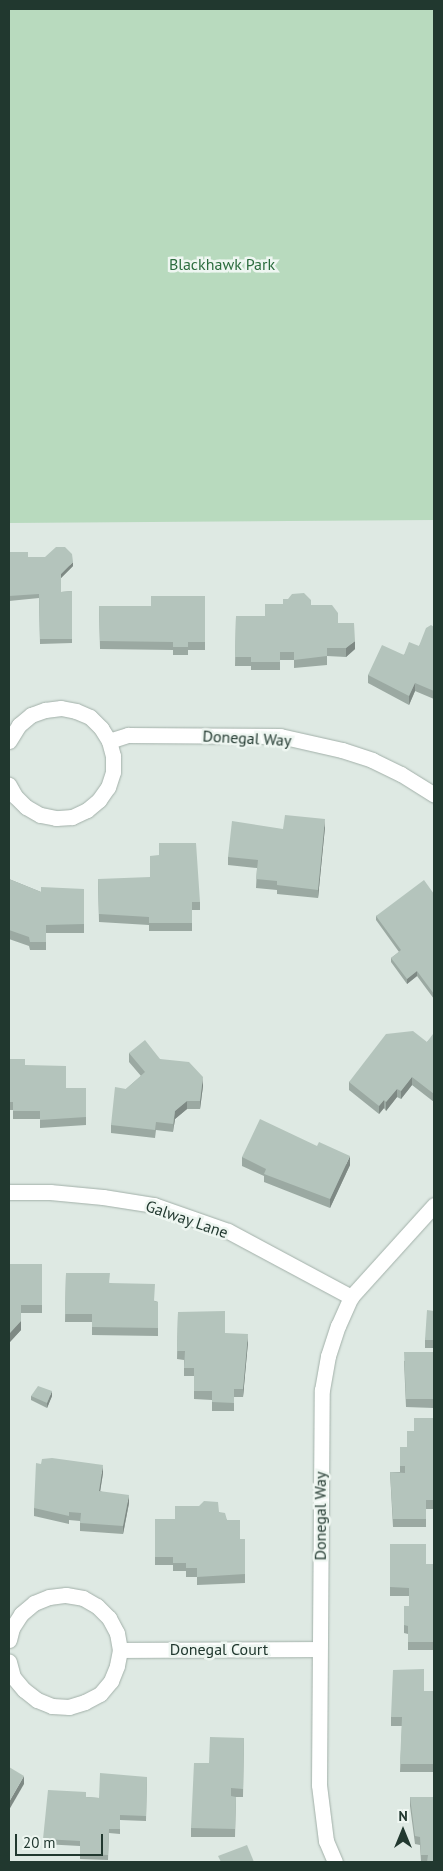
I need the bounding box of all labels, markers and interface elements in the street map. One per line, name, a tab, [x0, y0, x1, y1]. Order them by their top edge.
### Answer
park label: Blackhawk Park	[169, 254, 275, 274]
street label: Donegal Way	[202, 726, 292, 750]
street label: Galway Lane	[143, 1196, 231, 1242]
street label: Donegal Way	[310, 1471, 330, 1561]
street label: Donegal Court	[170, 1639, 268, 1659]
north arrow	[378, 1806, 428, 1856]
text: N	[398, 1807, 408, 1825]
scale bar	[18, 1824, 105, 1856]
text: 20 m	[23, 1833, 56, 1852]

